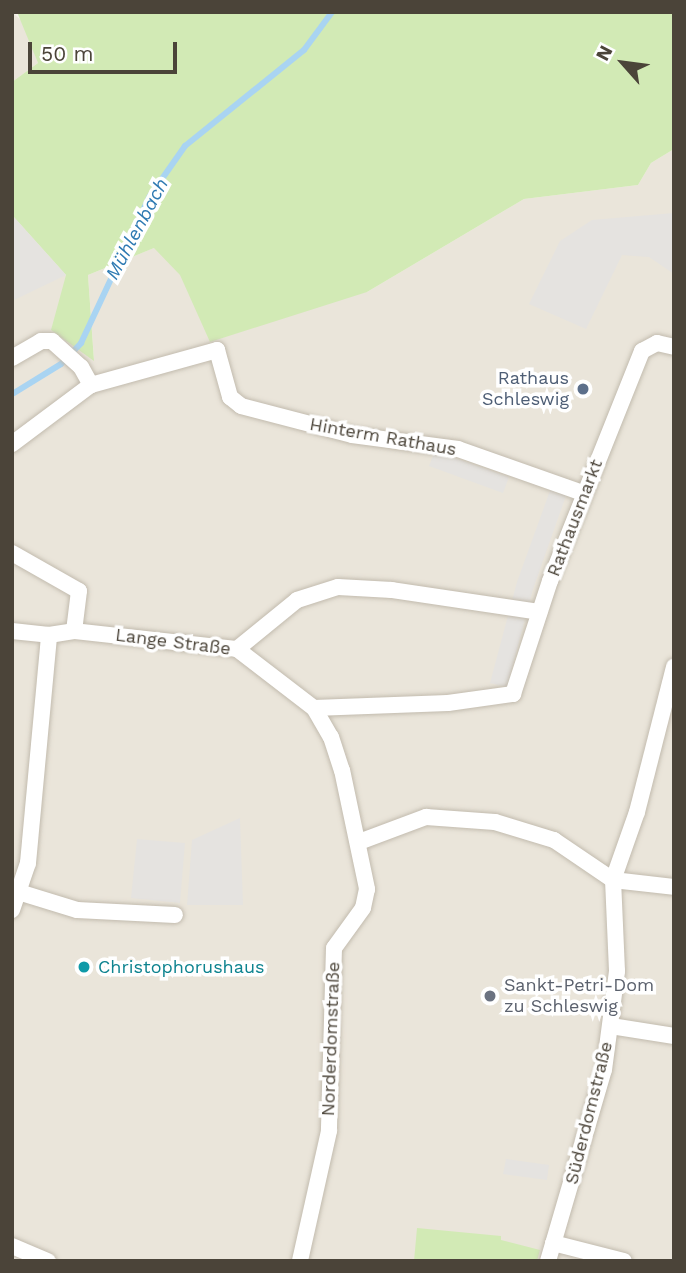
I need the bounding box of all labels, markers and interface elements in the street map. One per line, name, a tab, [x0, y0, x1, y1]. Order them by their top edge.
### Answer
scale bar	[32, 28, 180, 72]
north arrow	[588, 28, 658, 98]
text: 50 m	[41, 41, 93, 66]
text: N	[591, 41, 617, 65]
water label: Mühlenbach	[101, 174, 173, 284]
place label: Rathaus Schleswig	[482, 368, 569, 410]
marker: Rathaus Schleswig	[575, 381, 591, 397]
street label: Hinterm Rathaus	[308, 413, 458, 461]
street label: Rathausmarkt	[543, 456, 607, 580]
street label: Lange Straße	[114, 624, 232, 660]
place label: Christophorushaus	[98, 956, 265, 978]
marker: Christophorushaus	[76, 959, 92, 975]
street label: Norderdomstraße	[318, 961, 344, 1117]
place label: Sankt-Petri-Dom zu Schleswig	[504, 975, 654, 1018]
marker: Sankt-Petri-Dom zu Schleswig	[482, 988, 498, 1004]
street label: Süderdomstraße	[561, 1039, 617, 1187]

